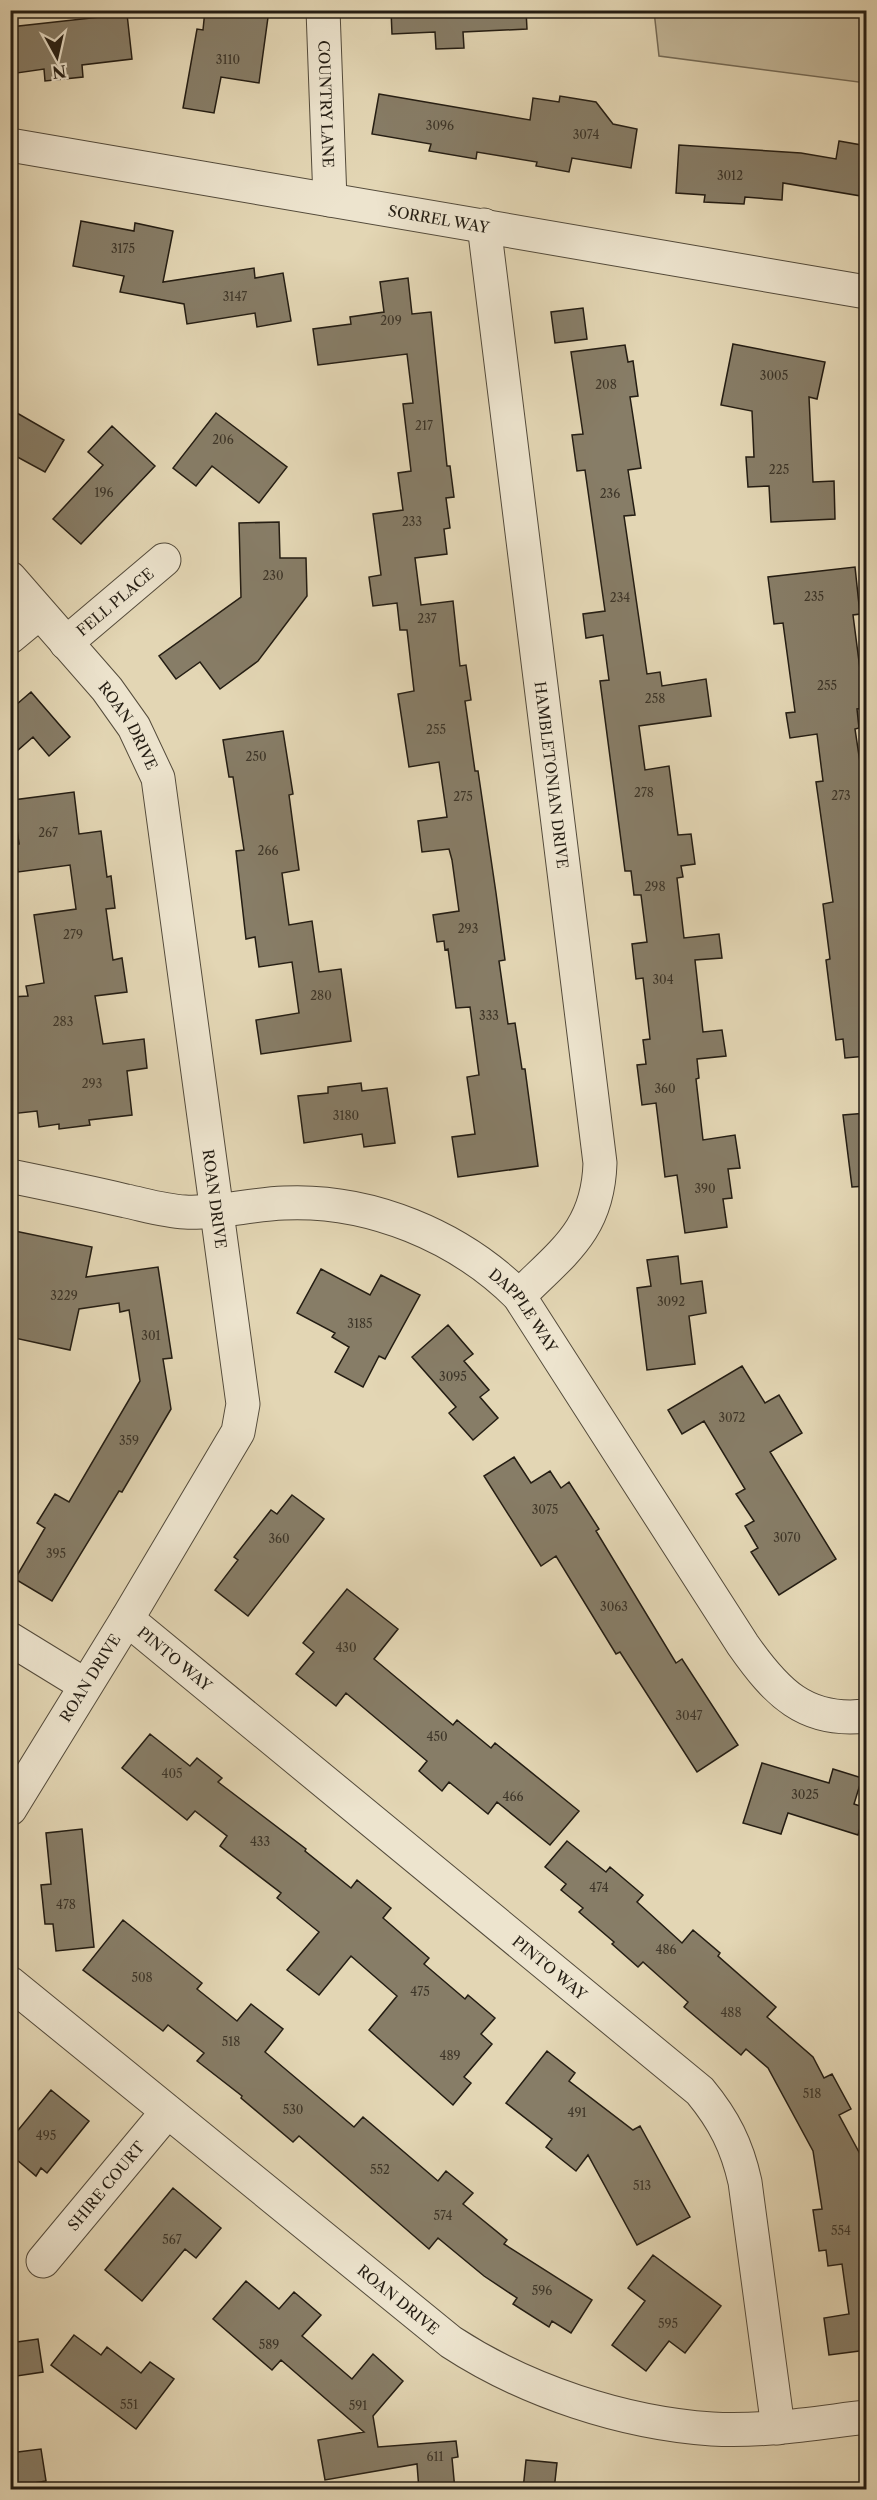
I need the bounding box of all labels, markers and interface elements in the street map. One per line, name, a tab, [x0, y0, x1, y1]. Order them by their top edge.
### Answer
north arrow	[27, 27, 87, 87]
street label: COUNTRY LANE	[315, 40, 338, 168]
house number: 3110	[216, 52, 240, 67]
text: N	[51, 61, 67, 83]
house number: 3096	[426, 118, 454, 133]
house number: 3074	[573, 127, 599, 142]
house number: 3012	[717, 168, 743, 183]
street label: SORREL WAY	[387, 201, 491, 237]
house number: 3175	[111, 241, 135, 256]
house number: 3147	[223, 289, 247, 304]
house number: 209	[380, 313, 402, 328]
house number: 3005	[760, 368, 788, 383]
house number: 208	[595, 377, 617, 392]
house number: 217	[415, 418, 433, 433]
house number: 206	[212, 432, 234, 447]
house number: 225	[769, 462, 789, 477]
house number: 196	[94, 485, 114, 500]
house number: 236	[600, 486, 620, 501]
house number: 233	[402, 514, 422, 529]
street label: FELL PLACE	[72, 564, 157, 640]
house number: 230	[262, 568, 284, 583]
house number: 235	[804, 589, 824, 604]
house number: 234	[610, 590, 630, 605]
house number: 237	[417, 611, 437, 626]
street label: ROAN DRIVE	[95, 677, 162, 773]
house number: 255	[817, 678, 837, 693]
street label: HAMBLETONIAN DRIVE	[531, 680, 573, 870]
house number: 258	[645, 691, 665, 706]
house number: 255	[426, 722, 446, 737]
house number: 250	[245, 749, 267, 764]
house number: 278	[634, 785, 654, 800]
house number: 273	[831, 788, 851, 803]
house number: 275	[453, 789, 473, 804]
house number: 267	[38, 825, 58, 840]
house number: 266	[258, 843, 278, 858]
house number: 298	[644, 879, 666, 894]
house number: 293	[458, 921, 478, 936]
house number: 279	[63, 927, 83, 942]
house number: 304	[652, 972, 674, 987]
house number: 280	[310, 988, 332, 1003]
house number: 333	[479, 1008, 499, 1023]
house number: 283	[53, 1014, 73, 1029]
house number: 293	[82, 1076, 102, 1091]
house number: 360	[654, 1081, 676, 1096]
house number: 3180	[333, 1108, 359, 1123]
street label: ROAN DRIVE	[199, 1148, 231, 1250]
house number: 390	[694, 1181, 716, 1196]
street label: DAPPLE WAY	[485, 1264, 562, 1356]
house number: 3229	[50, 1288, 78, 1303]
house number: 3092	[657, 1294, 685, 1309]
house number: 3185	[347, 1316, 373, 1331]
house number: 301	[141, 1328, 161, 1343]
house number: 3095	[439, 1369, 467, 1384]
house number: 3072	[718, 1410, 746, 1425]
house number: 359	[119, 1433, 139, 1448]
house number: 3075	[532, 1502, 558, 1517]
house number: 3070	[773, 1530, 801, 1545]
house number: 360	[268, 1531, 290, 1546]
house number: 395	[46, 1546, 66, 1561]
house number: 3063	[600, 1599, 628, 1614]
street label: PINTO WAY	[134, 1622, 216, 1695]
street label: ROAN DRIVE	[55, 1631, 125, 1725]
house number: 430	[335, 1640, 357, 1655]
house number: 3047	[675, 1708, 703, 1723]
house number: 450	[426, 1729, 448, 1744]
house number: 405	[161, 1766, 183, 1781]
house number: 3025	[791, 1787, 819, 1802]
house number: 466	[503, 1789, 524, 1804]
house number: 433	[250, 1834, 270, 1849]
house number: 474	[589, 1880, 609, 1895]
house number: 478	[56, 1897, 76, 1912]
street label: PINTO WAY	[509, 1931, 591, 2004]
house number: 486	[655, 1942, 677, 1957]
house number: 508	[131, 1970, 153, 1985]
house number: 475	[410, 1984, 430, 1999]
house number: 488	[720, 2005, 742, 2020]
house number: 518	[222, 2034, 240, 2049]
house number: 489	[439, 2048, 461, 2063]
house number: 518	[803, 2086, 821, 2101]
house number: 530	[283, 2102, 303, 2117]
house number: 491	[567, 2105, 587, 2120]
house number: 495	[36, 2128, 56, 2143]
street label: SHIRE COURT	[63, 2137, 149, 2234]
house number: 552	[370, 2162, 390, 2177]
house number: 513	[633, 2178, 651, 2193]
house number: 574	[434, 2208, 453, 2223]
house number: 554	[831, 2223, 851, 2238]
house number: 567	[162, 2232, 182, 2247]
street label: ROAN DRIVE	[354, 2260, 443, 2338]
house number: 596	[532, 2283, 552, 2298]
house number: 595	[658, 2316, 678, 2331]
house number: 589	[259, 2337, 279, 2352]
house number: 551	[120, 2397, 138, 2412]
house number: 591	[349, 2398, 367, 2413]
house number: 611	[426, 2449, 444, 2464]

